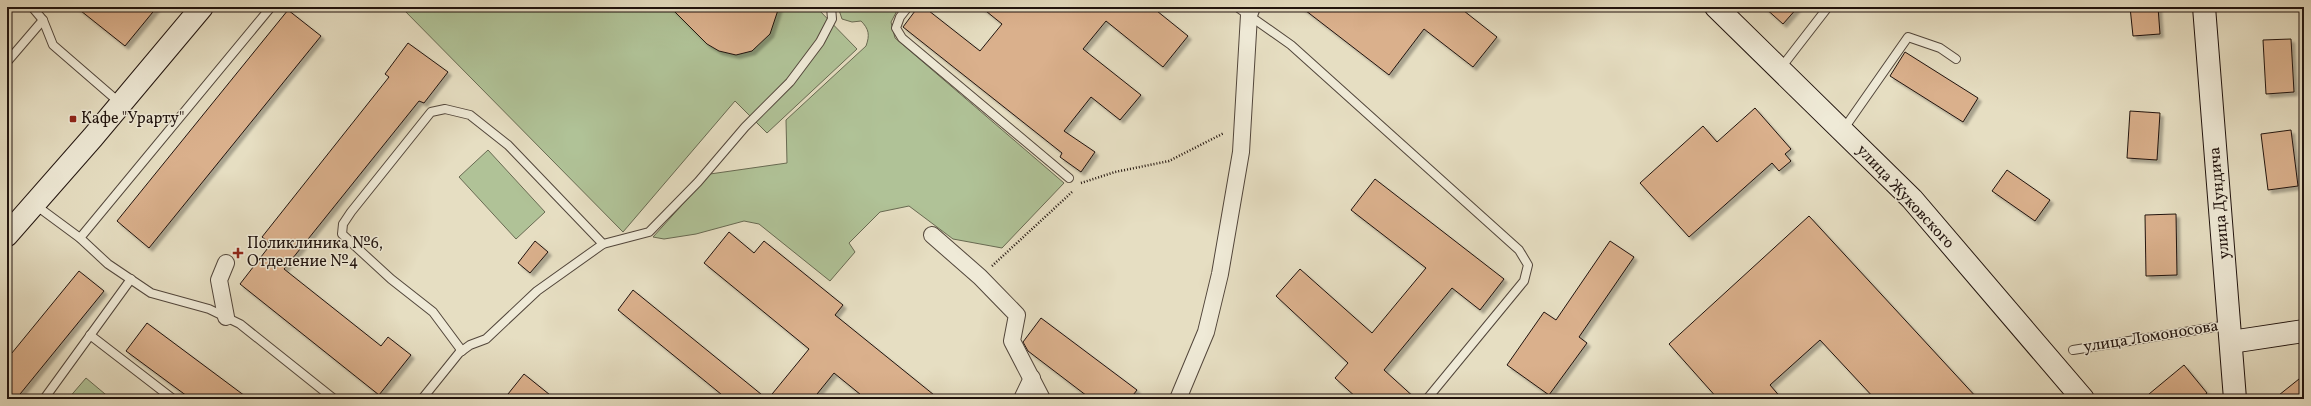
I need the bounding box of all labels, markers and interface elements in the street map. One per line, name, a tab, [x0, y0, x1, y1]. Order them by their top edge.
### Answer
place label: Кафе "Урарту"	[81, 108, 184, 130]
marker: Кафе "Урарту"	[68, 114, 78, 124]
street label: улица Жуковского	[1851, 140, 1959, 254]
street label: улица Дундича	[2204, 146, 2236, 260]
place label: Поликлиника №6, Отделение №4	[247, 233, 383, 273]
marker: Поликлиника №6, Отделение №4	[232, 247, 244, 259]
street label: улица Ломоносова	[2082, 315, 2220, 359]

